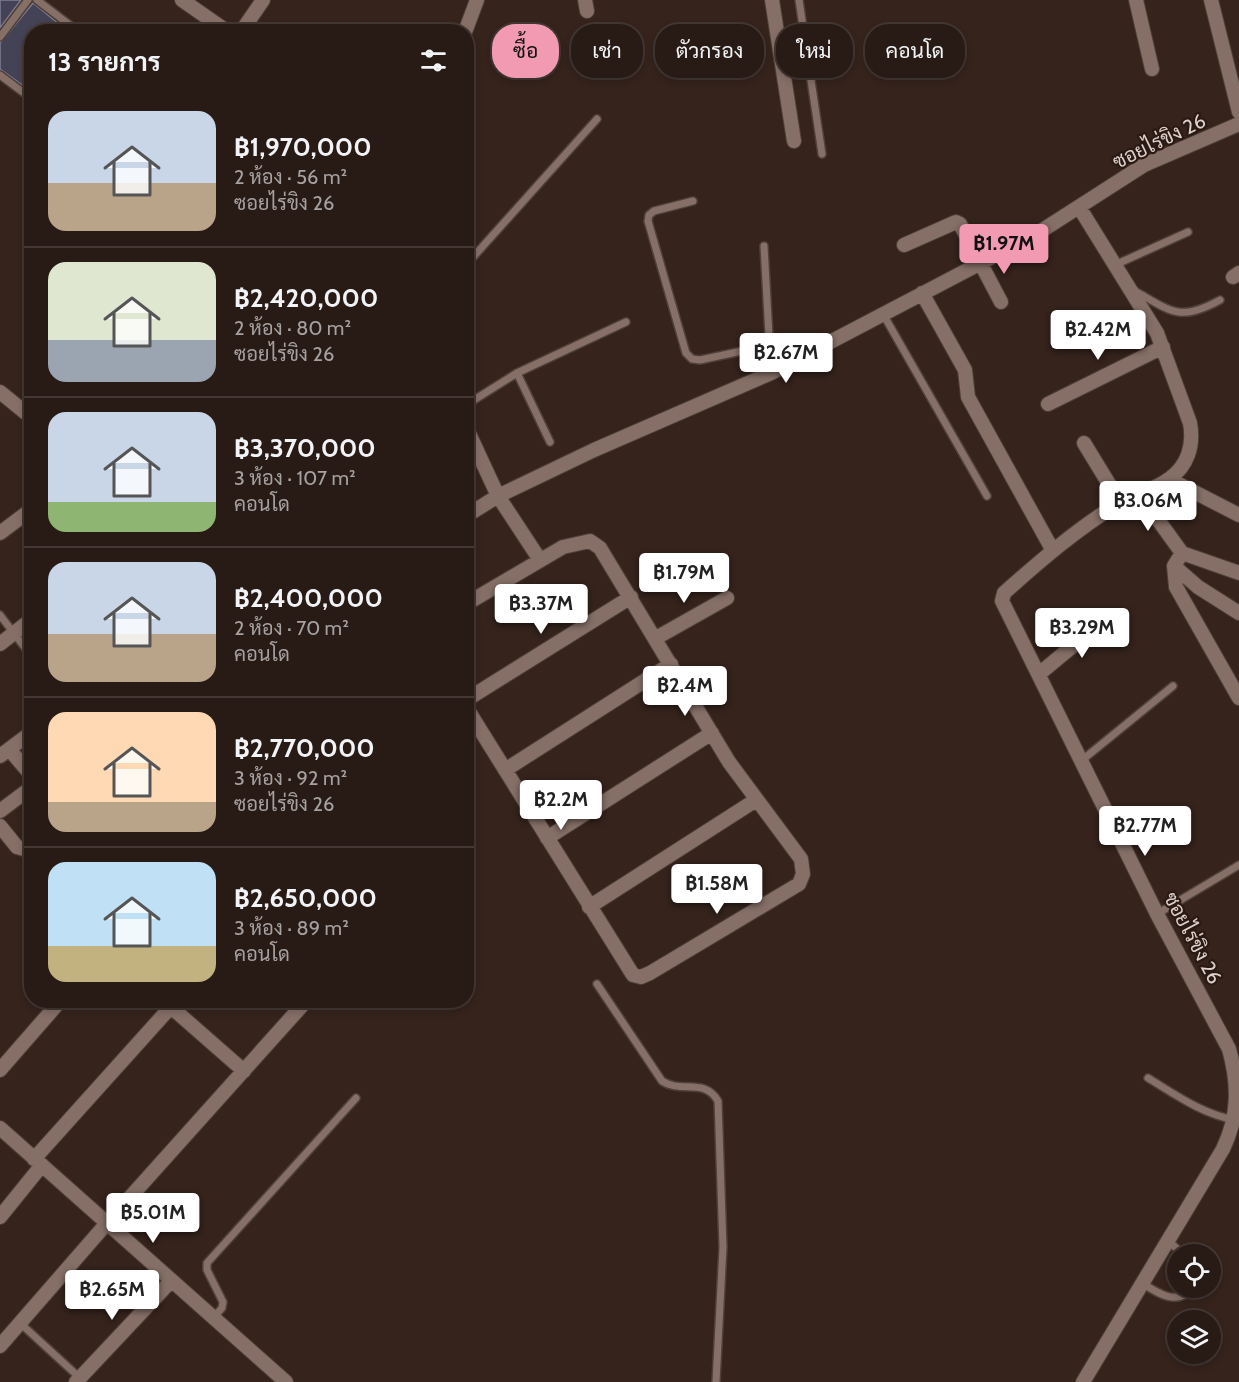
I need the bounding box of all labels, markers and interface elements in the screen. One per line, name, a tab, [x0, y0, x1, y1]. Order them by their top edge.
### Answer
chip: ซื้อ	[492, 24, 559, 78]
chip: เช่า	[571, 24, 643, 78]
chip: ตัวกรอง	[655, 24, 764, 78]
chip: ใหม่	[776, 24, 853, 78]
chip: คอนโด	[865, 24, 965, 78]
icon: filters	[417, 44, 450, 77]
text: 13 รายการ	[48, 46, 161, 78]
street label: ซอยไร่ขิง 26	[1108, 107, 1209, 174]
text: ฿1,970,000	[234, 131, 372, 163]
icon: home	[96, 135, 168, 207]
text: 2 ห้อง · 56 m²	[234, 165, 347, 189]
text: ซอยไร่ขิง 26	[234, 191, 334, 215]
pin: ฿1.97M	[955, 224, 1053, 275]
text: ฿1.97M	[973, 231, 1035, 255]
text: ฿2,420,000	[234, 282, 378, 314]
icon: home	[96, 286, 168, 358]
pin: ฿2.42M	[1049, 310, 1147, 361]
text: 2 ห้อง · 80 m²	[234, 316, 351, 340]
text: ฿2.42M	[1065, 317, 1131, 341]
pin: ฿2.67M	[737, 333, 835, 384]
text: ฿2.67M	[754, 340, 818, 364]
text: ซอยไร่ขิง 26	[234, 342, 334, 366]
text: ฿3,370,000	[234, 432, 376, 464]
icon: home	[96, 436, 168, 508]
text: 3 ห้อง · 107 m²	[234, 466, 356, 490]
pin: ฿3.06M	[1099, 481, 1197, 532]
text: ฿3.06M	[1113, 488, 1183, 512]
text: คอนโด	[234, 492, 290, 516]
pin: ฿1.79M	[635, 553, 733, 604]
text: ฿1.79M	[653, 560, 715, 584]
text: ฿2,400,000	[234, 582, 383, 614]
pin: ฿3.37M	[492, 584, 590, 635]
icon: home	[96, 586, 168, 658]
text: ฿3.37M	[509, 591, 573, 615]
pin: ฿3.29M	[1033, 608, 1131, 659]
text: ฿3.29M	[1049, 615, 1115, 639]
text: 2 ห้อง · 70 m²	[234, 616, 349, 640]
text: คอนโด	[234, 642, 290, 666]
pin: ฿2.4M	[643, 666, 727, 717]
text: ฿2.4M	[657, 673, 713, 697]
text: ฿2,770,000	[234, 732, 375, 764]
icon: home	[96, 736, 168, 808]
text: 3 ห้อง · 92 m²	[234, 766, 347, 790]
pin: ฿2.2M	[519, 780, 603, 831]
text: ฿2.2M	[534, 787, 588, 811]
text: ซอยไร่ขิง 26	[234, 792, 334, 816]
pin: ฿2.77M	[1096, 806, 1194, 857]
text: ฿2.77M	[1113, 813, 1177, 837]
pin: ฿1.58M	[668, 864, 766, 915]
text: ฿1.58M	[685, 871, 749, 895]
text: ฿2,650,000	[234, 882, 377, 914]
icon: home	[96, 886, 168, 958]
street label: ซอยไร่ขิง 26	[1159, 888, 1228, 988]
text: 3 ห้อง · 89 m²	[234, 916, 349, 940]
text: คอนโด	[234, 942, 290, 966]
pin: ฿5.01M	[104, 1193, 202, 1244]
text: ฿5.01M	[120, 1200, 186, 1224]
map controls	[1167, 1244, 1221, 1364]
button: locate	[1167, 1244, 1221, 1298]
pin: ฿2.65M	[63, 1270, 161, 1321]
text: ฿2.65M	[79, 1277, 145, 1301]
button: layers	[1167, 1310, 1221, 1364]

